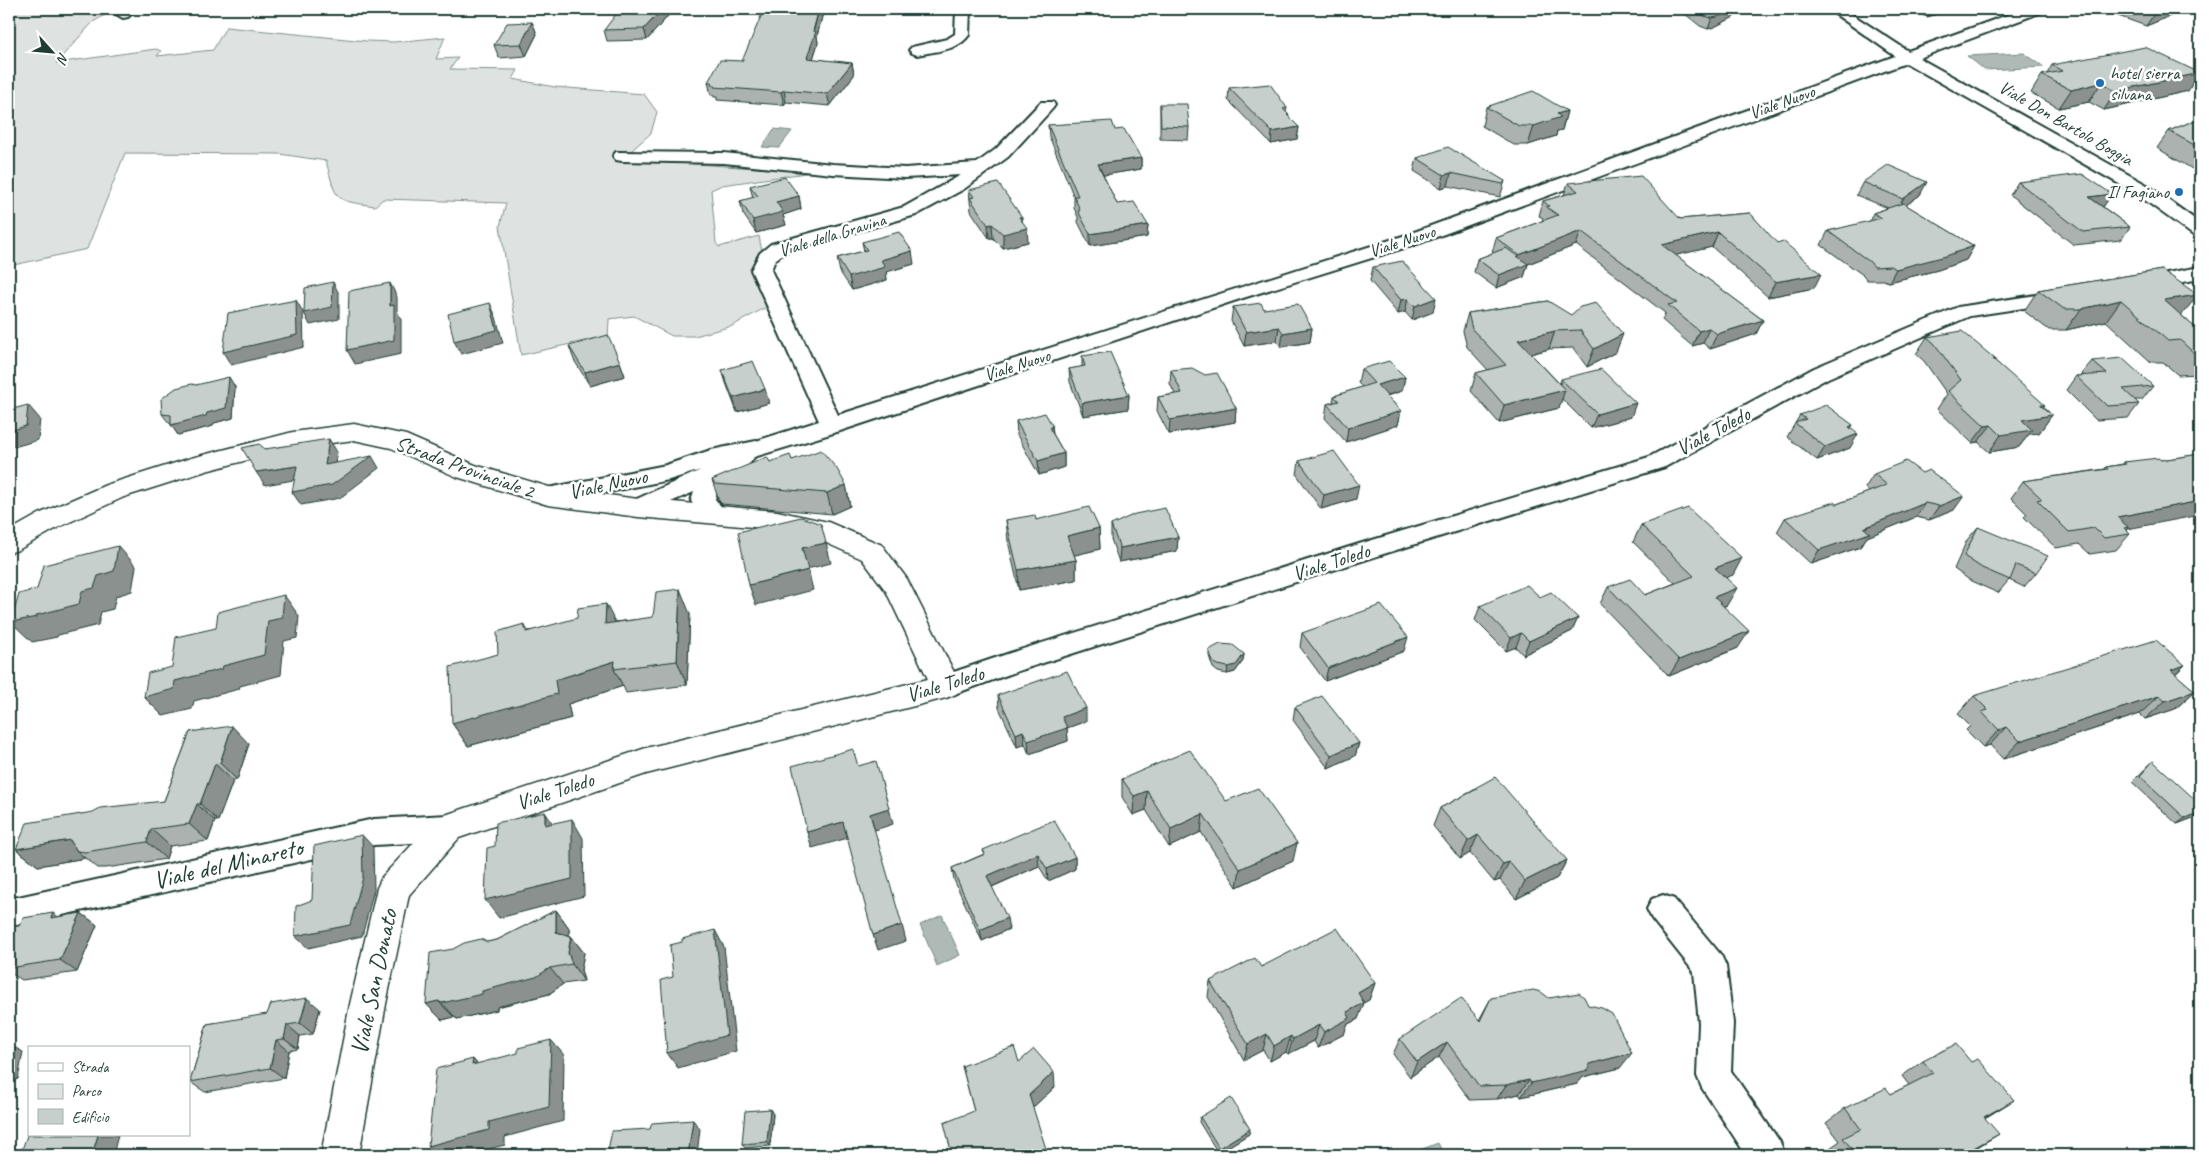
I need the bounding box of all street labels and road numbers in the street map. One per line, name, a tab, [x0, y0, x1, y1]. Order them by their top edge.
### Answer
street label: Viale Don Bartolo Boggia	[1995, 76, 2138, 171]
street label: Viale Nuovo	[1746, 79, 1819, 124]
street label: Viale della Gravina	[776, 208, 890, 262]
street label: Viale Nuovo	[1366, 219, 1439, 262]
street label: Viale Nuovo	[981, 343, 1054, 386]
street label: Viale Toledo	[1672, 400, 1756, 461]
street label: Strada Provinciale 2	[392, 430, 540, 505]
street label: Viale Nuovo	[566, 463, 651, 505]
street label: Viale Toledo	[1289, 537, 1374, 587]
street label: Viale Toledo	[903, 659, 988, 708]
street label: Viale Toledo	[513, 766, 598, 816]
street label: Viale del Minareto	[150, 831, 309, 897]
street label: Viale San Donato	[343, 905, 405, 1058]

